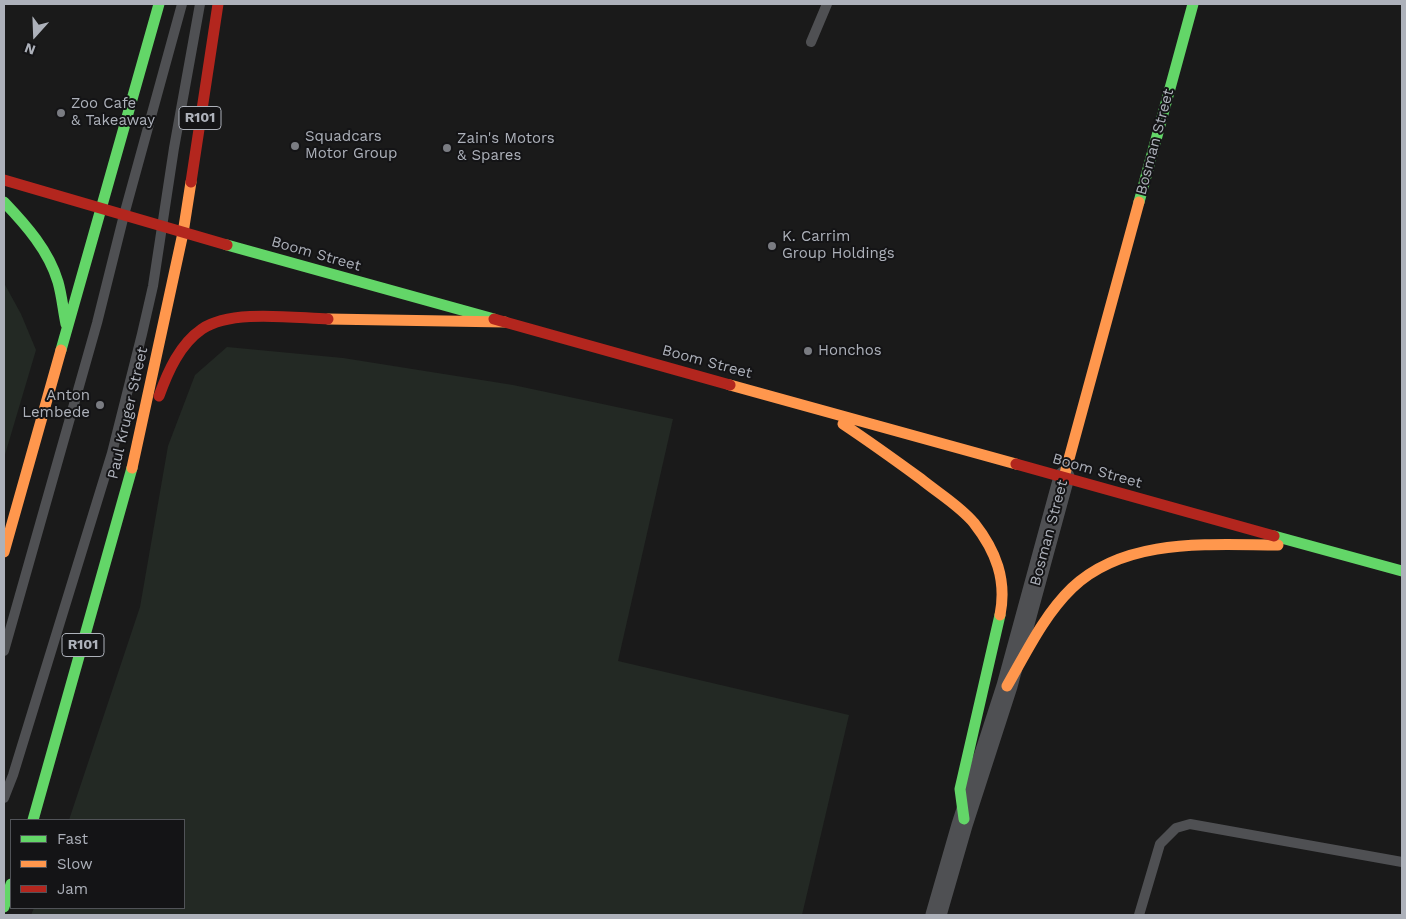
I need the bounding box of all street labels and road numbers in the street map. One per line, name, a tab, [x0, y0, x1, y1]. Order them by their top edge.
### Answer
street label: Bosman Street	[1132, 87, 1178, 197]
road number: R101	[179, 106, 221, 130]
street label: Boom Street	[269, 233, 363, 275]
street label: Boom Street	[660, 341, 754, 383]
street label: Paul Kruger Street	[104, 345, 152, 481]
street label: Boom Street	[1050, 450, 1144, 492]
street label: Bosman Street	[1026, 478, 1072, 588]
road number: R101	[62, 634, 104, 656]

